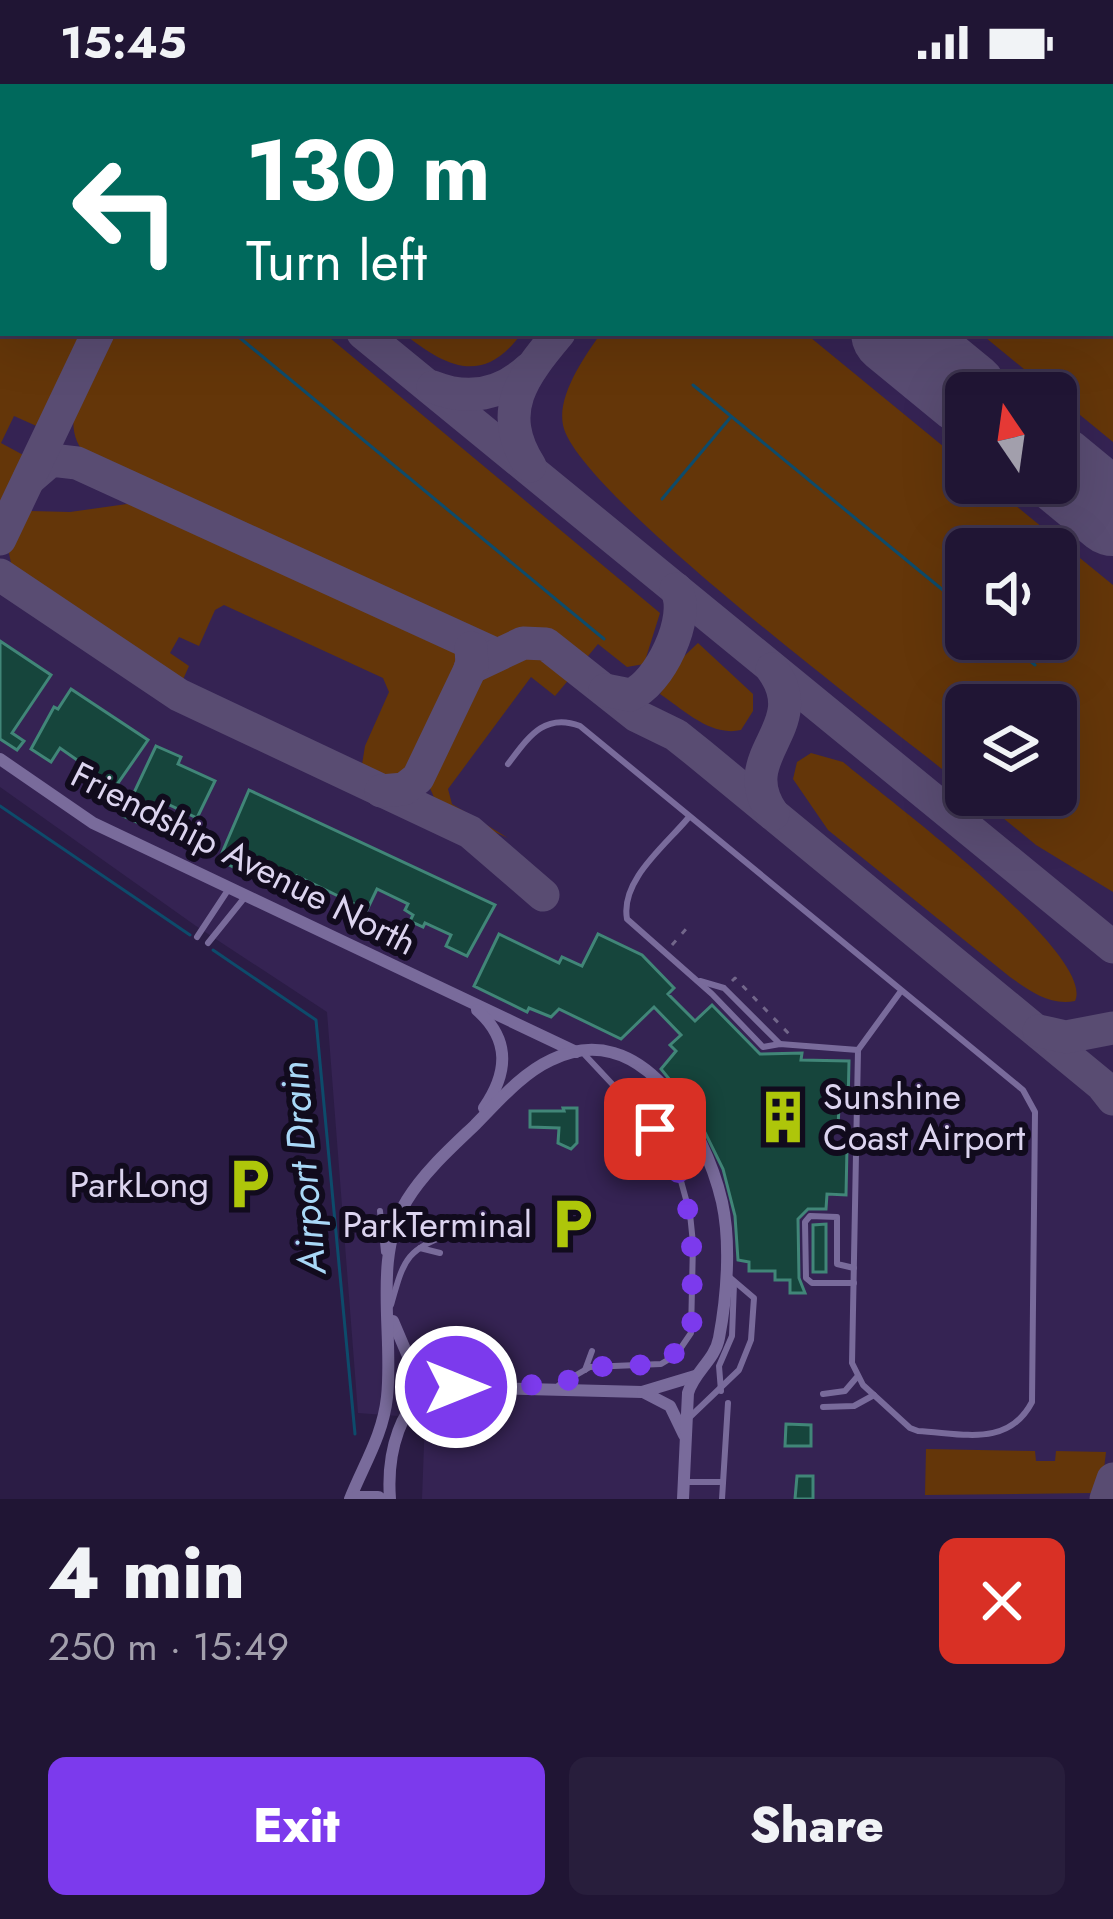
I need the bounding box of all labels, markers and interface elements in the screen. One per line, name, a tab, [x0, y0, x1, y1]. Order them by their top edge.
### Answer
text: 15:45	[60, 10, 187, 75]
text: 130 m	[246, 110, 491, 232]
icon: left	[48, 132, 204, 288]
text: Turn left	[246, 222, 427, 300]
north arrow	[945, 372, 1077, 504]
map controls	[945, 372, 1077, 816]
button: sound	[945, 528, 1077, 660]
button: layers	[945, 684, 1077, 816]
street label: Friendship Avenue North	[62, 748, 426, 968]
water label: Airport Drain	[265, 1059, 341, 1278]
place label: Sunshine Coast Airport	[823, 1070, 1026, 1163]
pin	[604, 1078, 706, 1180]
building icon: Sunshine Coast Airport	[754, 1088, 812, 1146]
icon: arrive	[622, 1096, 688, 1162]
parking icon: ParkLong	[220, 1155, 278, 1213]
place label: ParkLong	[70, 1158, 209, 1210]
parking icon: ParkTerminal	[543, 1195, 601, 1253]
place label: ParkTerminal	[342, 1198, 532, 1250]
position arrow	[393, 1324, 519, 1450]
text: 4 min	[48, 1521, 245, 1625]
button: close	[939, 1538, 1065, 1664]
text: 250 m · 15:49	[48, 1618, 289, 1675]
button: Exit	[48, 1757, 545, 1895]
button: Share	[569, 1757, 1065, 1895]

